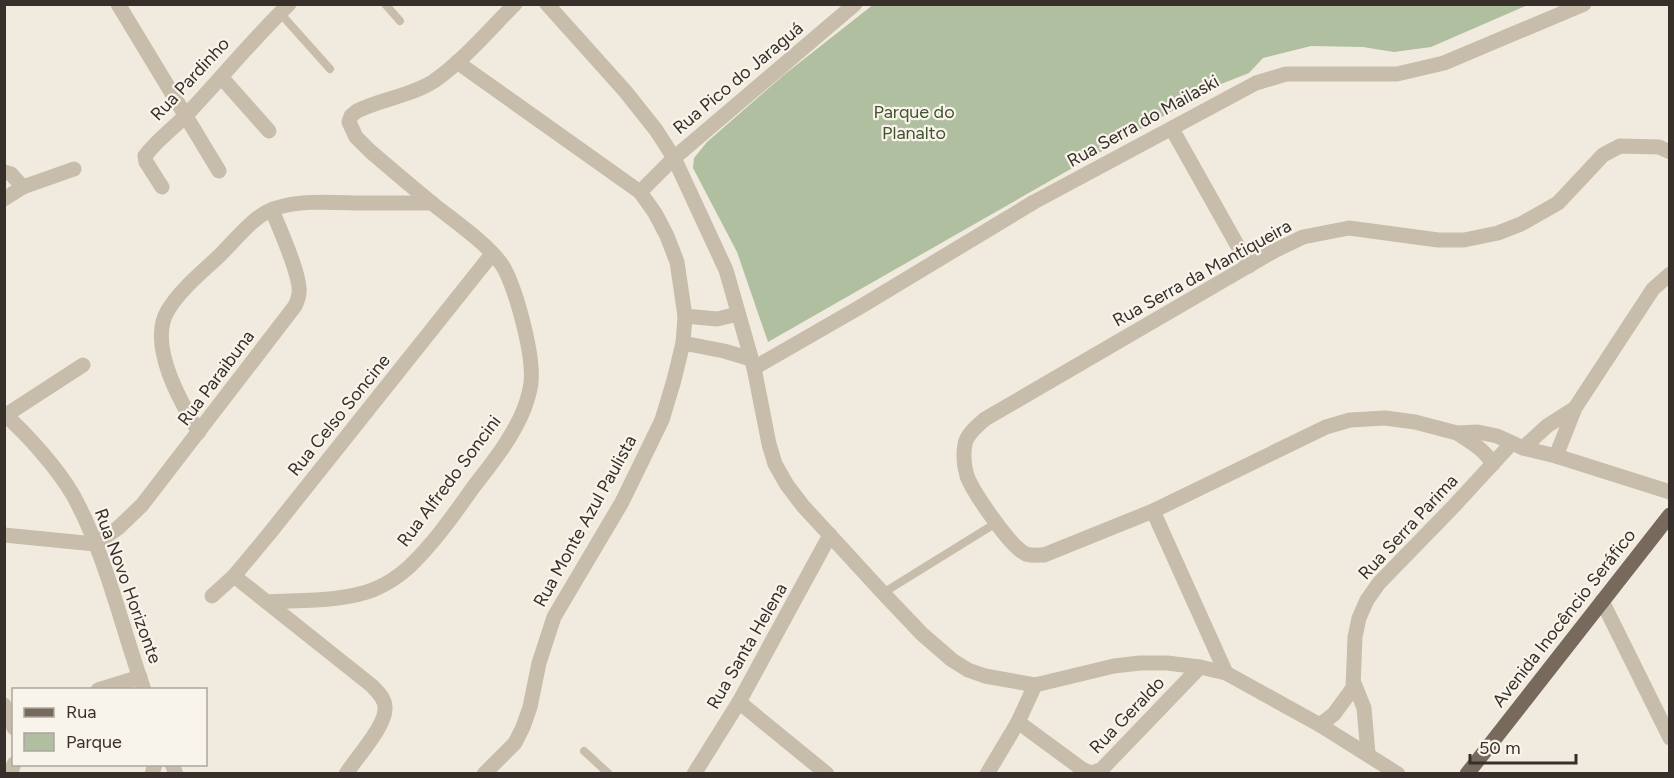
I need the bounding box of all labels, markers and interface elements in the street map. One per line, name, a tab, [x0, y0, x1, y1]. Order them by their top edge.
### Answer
street label: Rua Pico do Jaraguá	[668, 17, 808, 139]
street label: Rua Pardinho	[146, 33, 234, 125]
street label: Rua Serra do Mailaski	[1063, 70, 1223, 172]
park label: Parque do Planalto	[873, 101, 955, 144]
street label: Rua Serra da Mantiqueira	[1109, 215, 1295, 331]
street label: Rua Paraibuna	[173, 326, 259, 430]
street label: Rua Celso Soncine	[283, 350, 395, 480]
street label: Rua Alfredo Soncini	[392, 411, 506, 551]
street label: Rua Monte Azul Paulista	[529, 431, 641, 611]
street label: Rua Serra Parima	[1354, 470, 1462, 584]
street label: Rua Novo Horizonte	[90, 506, 166, 667]
street label: Avenida Inocêncio Seráfico	[1488, 524, 1640, 712]
street label: Rua Santa Helena	[702, 579, 792, 713]
street label: Rua Geraldo	[1085, 672, 1169, 758]
legend	[12, 688, 207, 766]
text: Rua	[66, 701, 97, 723]
scale bar	[1470, 727, 1576, 765]
text: Parque	[66, 731, 122, 753]
text: 50 m	[1479, 737, 1521, 759]

